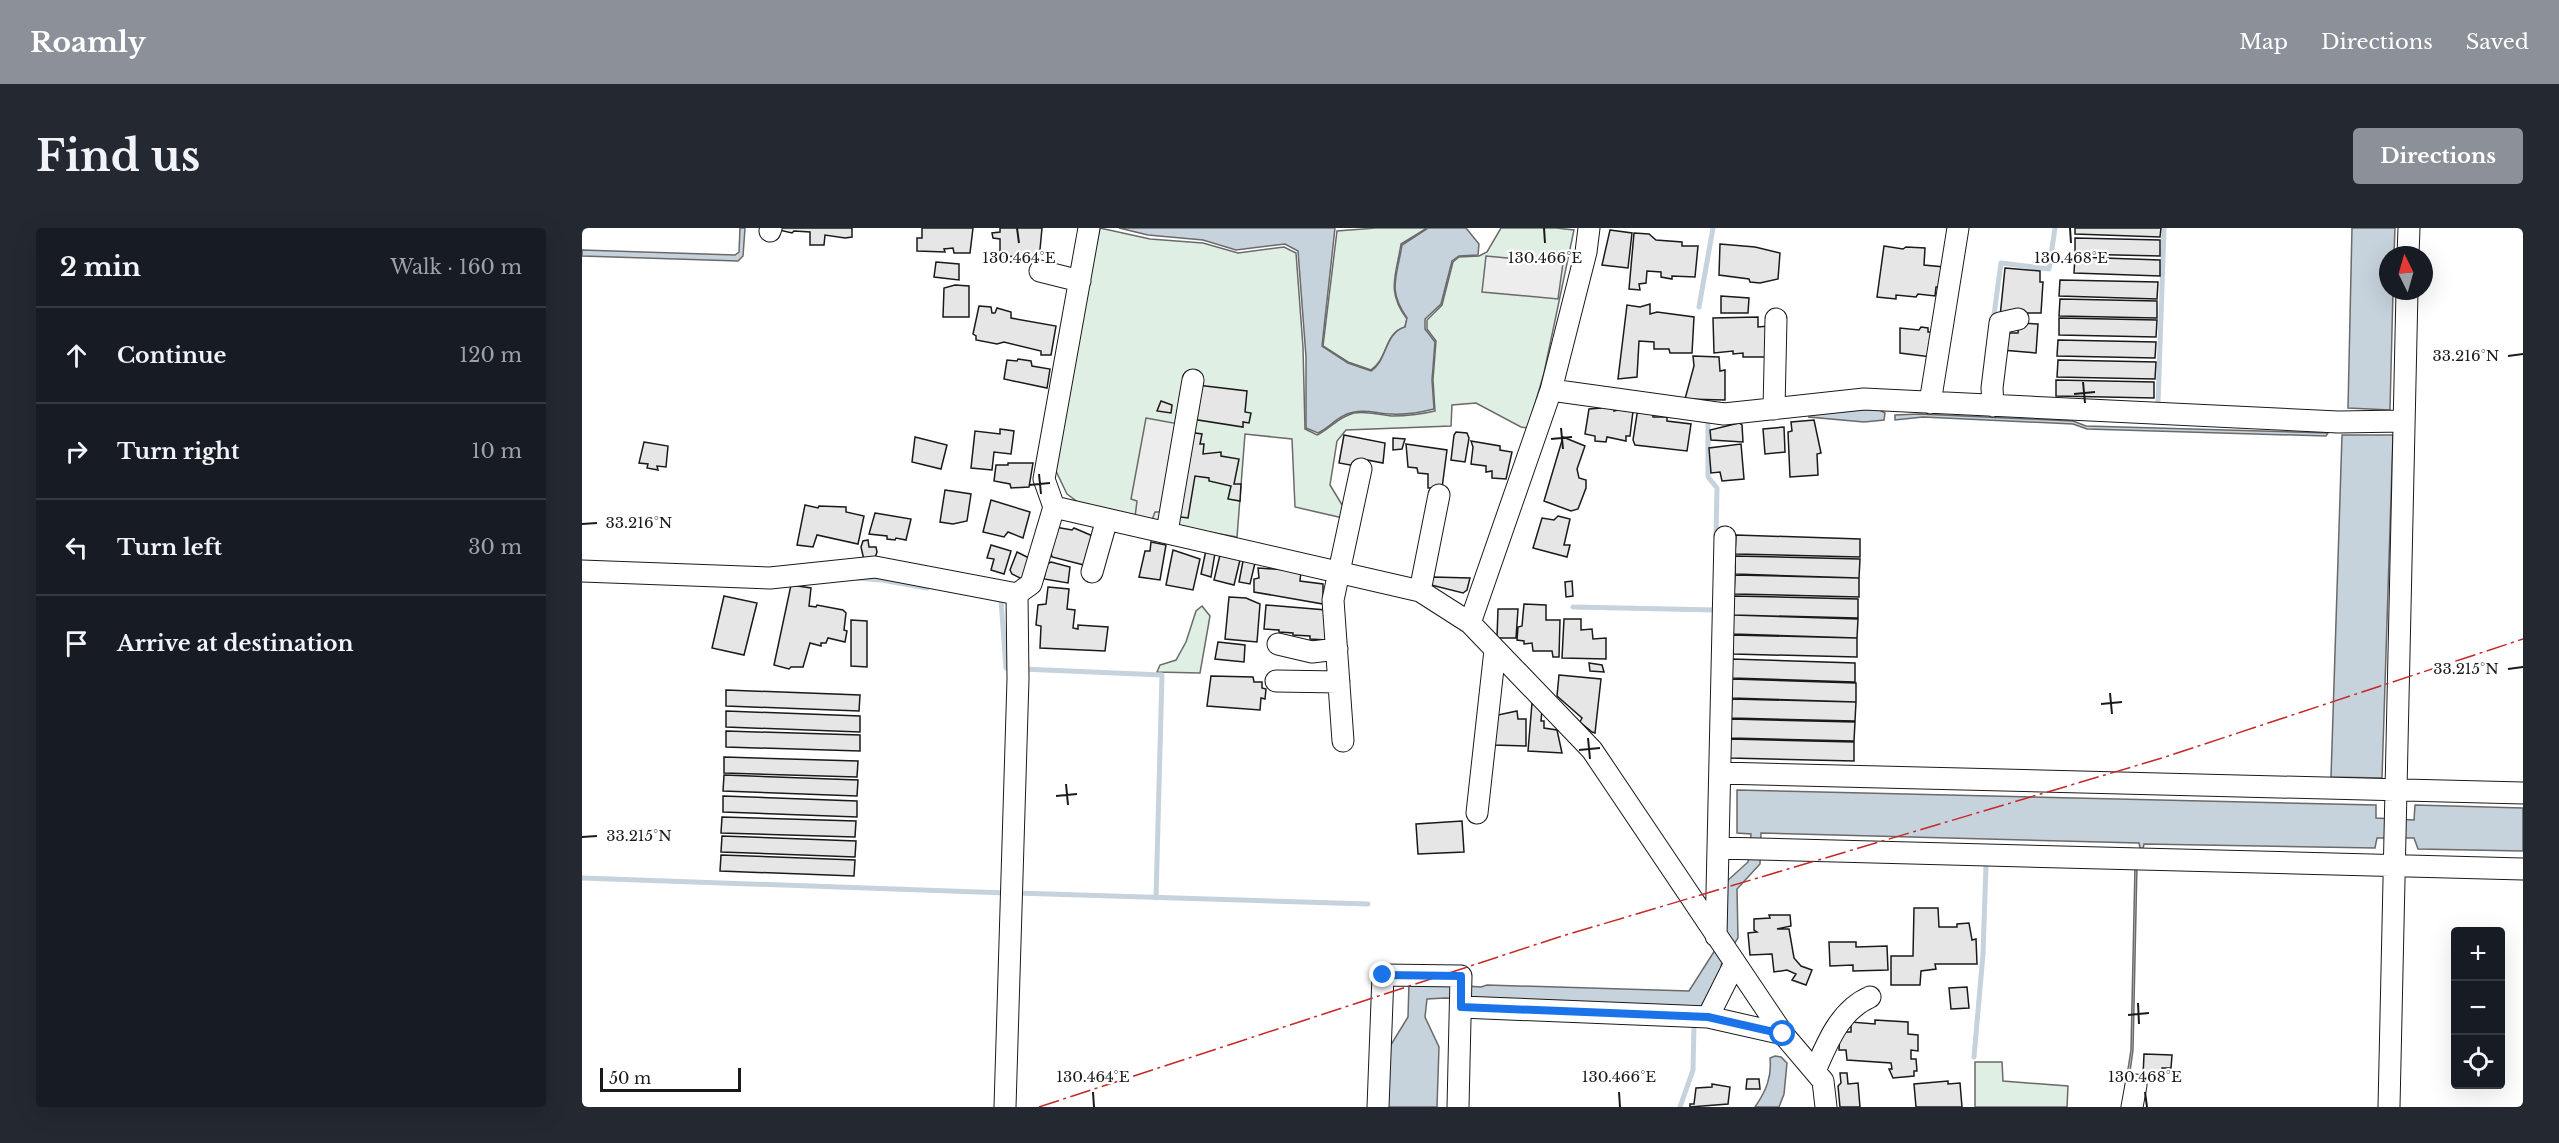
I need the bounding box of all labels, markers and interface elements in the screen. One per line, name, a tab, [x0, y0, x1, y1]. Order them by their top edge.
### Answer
text: Roamly	[30, 25, 146, 60]
text: Map	[2239, 29, 2288, 55]
text: Directions	[2321, 29, 2433, 55]
text: Saved	[2466, 29, 2529, 55]
button: Directions	[2353, 128, 2523, 184]
text: Find us	[36, 130, 200, 182]
north arrow	[2379, 246, 2433, 300]
text: 130.464°E	[982, 248, 1056, 267]
text: 130.466°E	[1508, 248, 1582, 267]
text: 130.468°E	[2034, 248, 2108, 267]
text: 2 min	[60, 251, 141, 283]
text: Walk · 160 m	[390, 255, 522, 279]
icon: ahead	[60, 339, 93, 372]
text: Continue	[117, 342, 226, 369]
text: 120 m	[459, 343, 522, 367]
text: 33.216°N	[2433, 346, 2499, 365]
icon: right	[60, 435, 93, 468]
text: Turn right	[117, 438, 239, 465]
text: 10 m	[472, 439, 522, 463]
text: 33.216°N	[606, 513, 672, 532]
icon: left	[60, 531, 93, 564]
text: Turn left	[117, 534, 222, 561]
text: 30 m	[468, 535, 522, 559]
icon: arrive	[60, 627, 93, 660]
text: Arrive at destination	[117, 630, 354, 657]
text: 33.215°N	[2433, 659, 2499, 678]
text: 33.215°N	[606, 826, 672, 845]
map controls	[2451, 927, 2505, 1089]
button: +	[2451, 927, 2505, 981]
route end	[1369, 961, 1395, 987]
button: −	[2451, 981, 2505, 1035]
route start	[1769, 1020, 1795, 1046]
button: locate	[2451, 1035, 2505, 1089]
scale bar	[600, 1065, 741, 1092]
text: 130.464°E	[1056, 1067, 1130, 1086]
text: 130.466°E	[1582, 1067, 1656, 1086]
text: 130.468°E	[2108, 1067, 2182, 1086]
text: 50 m	[609, 1068, 651, 1088]

